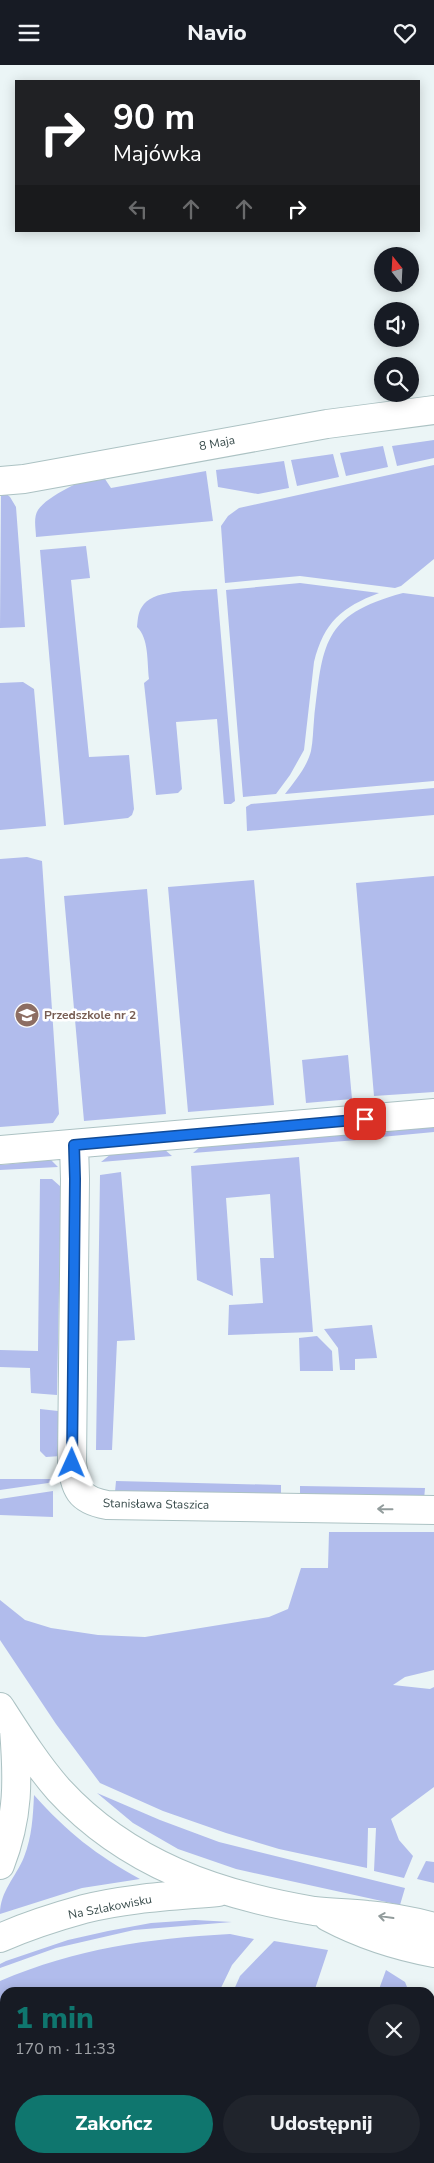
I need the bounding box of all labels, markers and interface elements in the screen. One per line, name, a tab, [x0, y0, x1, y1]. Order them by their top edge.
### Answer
text: Navio	[187, 18, 247, 48]
icon: menu	[15, 19, 43, 47]
icon: heart	[391, 19, 419, 47]
text: 90 m	[113, 94, 195, 141]
icon: right	[30, 100, 95, 165]
text: Majówka	[113, 139, 202, 169]
icon: left	[124, 195, 152, 223]
icon: ahead	[177, 195, 205, 223]
icon: ahead	[230, 195, 258, 223]
icon: right	[283, 195, 311, 223]
north arrow	[374, 247, 419, 293]
map controls	[374, 247, 419, 402]
button: sound	[374, 302, 419, 347]
button: search	[374, 357, 419, 402]
street label: 8 Maja	[198, 432, 236, 454]
school or university icon: Przedszkole nr 2	[14, 1002, 40, 1028]
place label: Przedszkole nr 2	[44, 1007, 136, 1023]
pin	[344, 1098, 386, 1140]
icon: arrive	[351, 1105, 379, 1133]
position arrow	[45, 1436, 97, 1488]
street label: Stanisława Staszica	[103, 1495, 209, 1513]
one-way arrow	[378, 1504, 394, 1514]
street label: Na Szlakowisku	[67, 1891, 153, 1923]
one-way arrow	[379, 1912, 395, 1922]
text: 1 min	[15, 1998, 94, 2039]
button: close	[368, 2004, 420, 2056]
text: 170 m · 11:33	[15, 2038, 116, 2060]
button: Zakończ	[15, 2095, 213, 2153]
button: Udostępnij	[223, 2095, 420, 2153]

